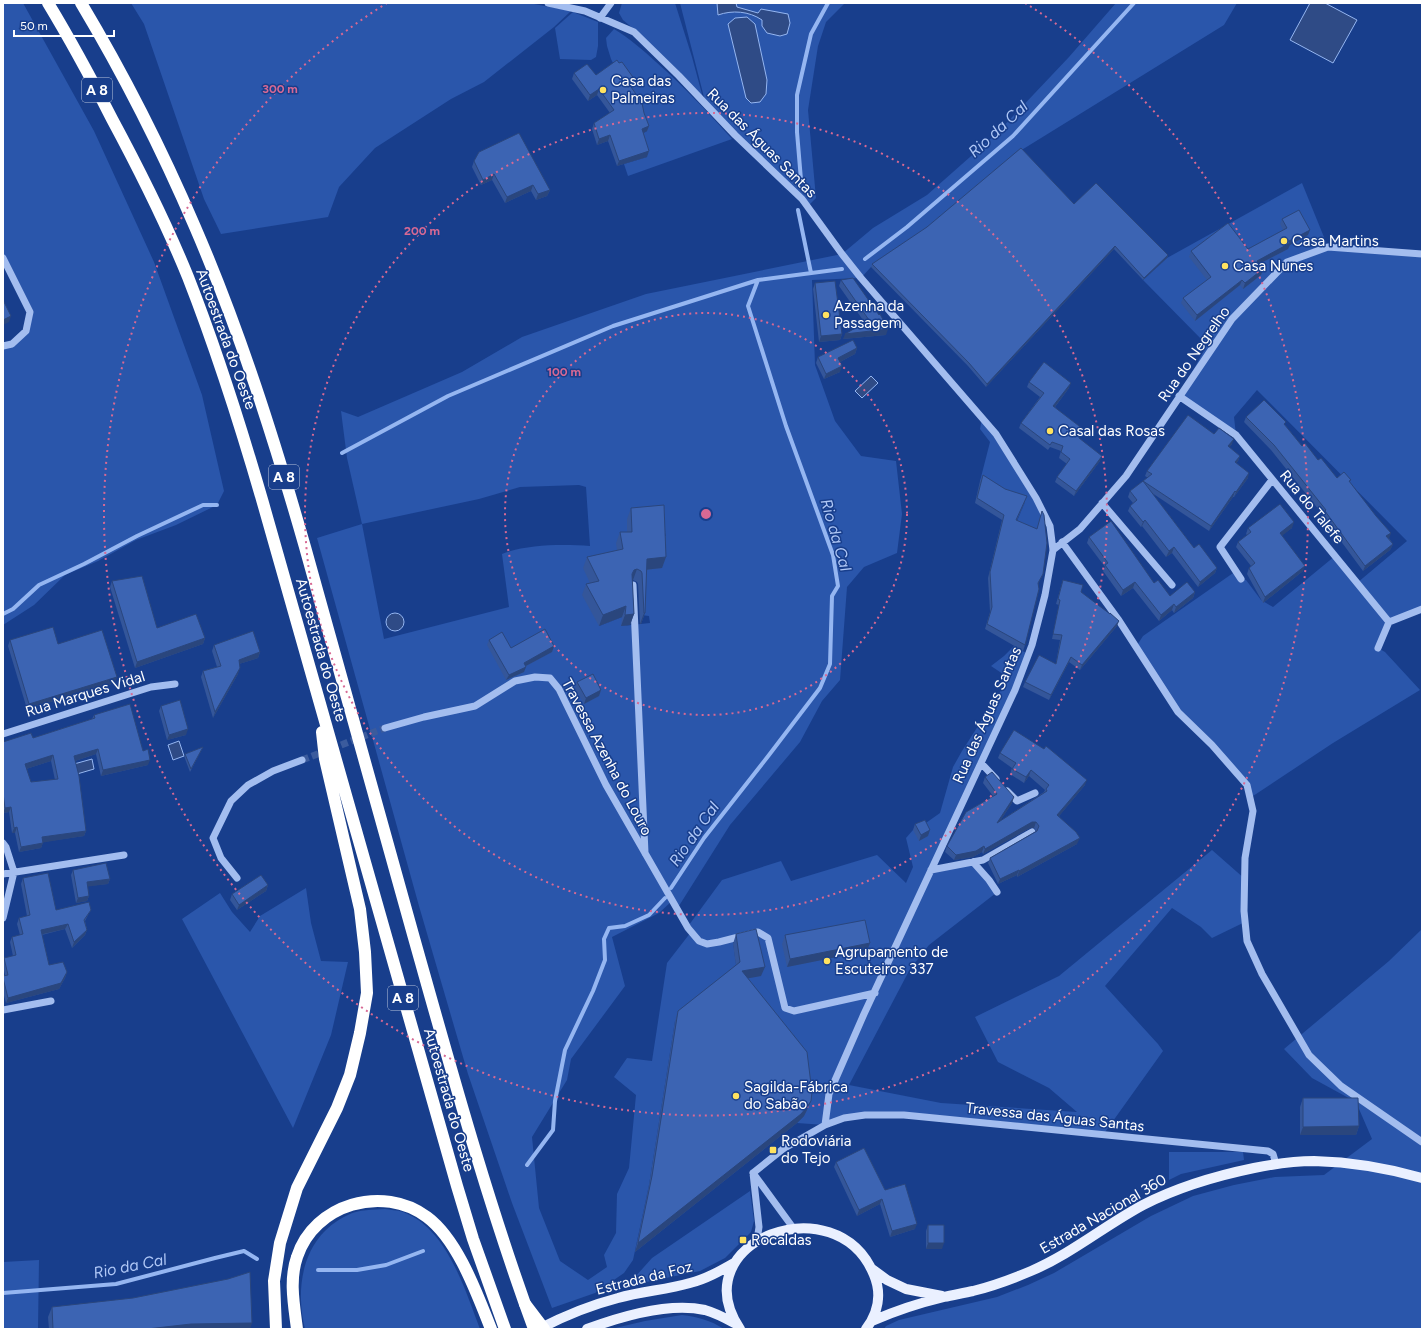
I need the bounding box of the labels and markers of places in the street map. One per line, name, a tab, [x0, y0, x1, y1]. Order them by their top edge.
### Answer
place label: Casa das Palmeiras	[611, 72, 675, 107]
marker: Casa das Palmeiras	[598, 85, 608, 95]
place label: Casa Martins	[1292, 232, 1379, 250]
marker: Casa Martins	[1279, 236, 1289, 246]
place label: Casa Nunes	[1233, 257, 1313, 275]
marker: Casa Nunes	[1220, 261, 1230, 271]
place label: Azenha da Passagem	[834, 297, 904, 332]
marker: Azenha da Passagem	[821, 310, 831, 320]
place label: Casal das Rosas	[1058, 422, 1165, 440]
marker: Casal das Rosas	[1045, 426, 1055, 436]
centre of rings	[699, 507, 713, 521]
place label: Agrupamento de Escuteiros 337	[835, 943, 948, 978]
marker: Agrupamento de Escuteiros 337	[822, 956, 832, 966]
place label: Sagilda-Fábrica do Sabão	[744, 1078, 848, 1113]
marker: Sagilda-Fábrica do Sabão	[731, 1091, 741, 1101]
place label: Rodoviária do Tejo	[781, 1132, 852, 1167]
marker: Rodoviária do Tejo	[768, 1145, 778, 1155]
place label: Rocaldas	[751, 1231, 812, 1249]
marker: Rocaldas	[738, 1235, 748, 1245]

